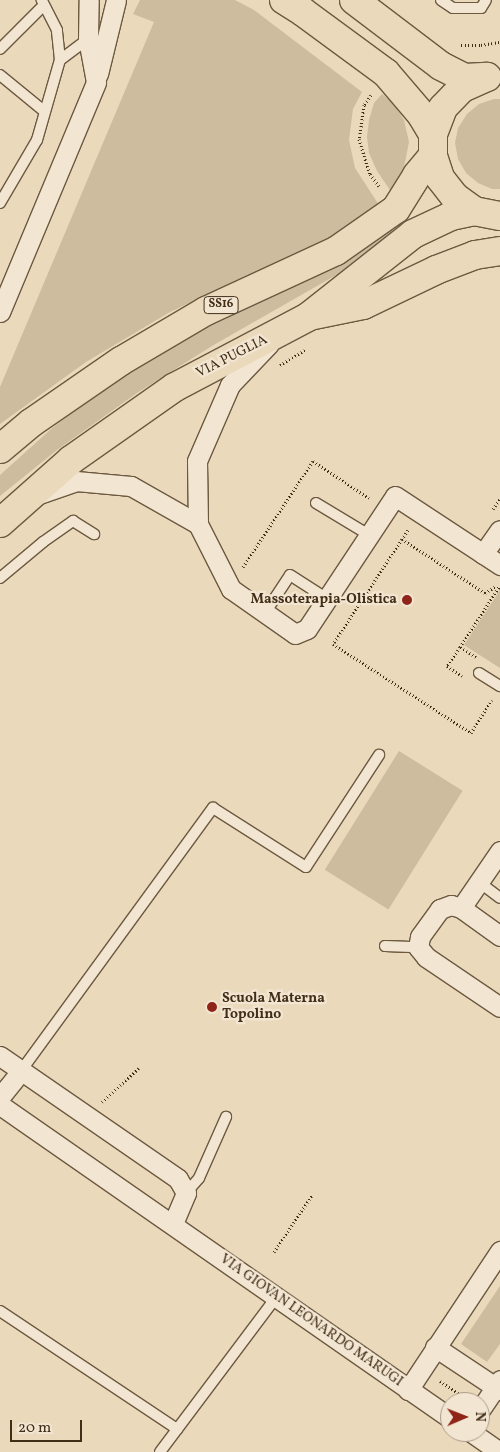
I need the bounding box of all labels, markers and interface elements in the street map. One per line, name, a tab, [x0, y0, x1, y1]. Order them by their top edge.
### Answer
road number: SS16	[204, 296, 238, 314]
street label: VIA PUGLIA	[194, 332, 270, 382]
place label: Massoterapia-Olistica	[250, 592, 397, 608]
marker: Massoterapia-Olistica	[401, 594, 413, 606]
place label: Scuola Materna Topolino	[222, 991, 325, 1024]
marker: Scuola Materna Topolino	[206, 1001, 218, 1013]
street label: VIA GIOVAN LEONARDO MARUGI	[216, 1251, 406, 1391]
north arrow	[440, 1392, 490, 1442]
scale bar	[12, 1410, 85, 1442]
text: N	[470, 1411, 489, 1422]
text: 20 m	[18, 1418, 51, 1439]

